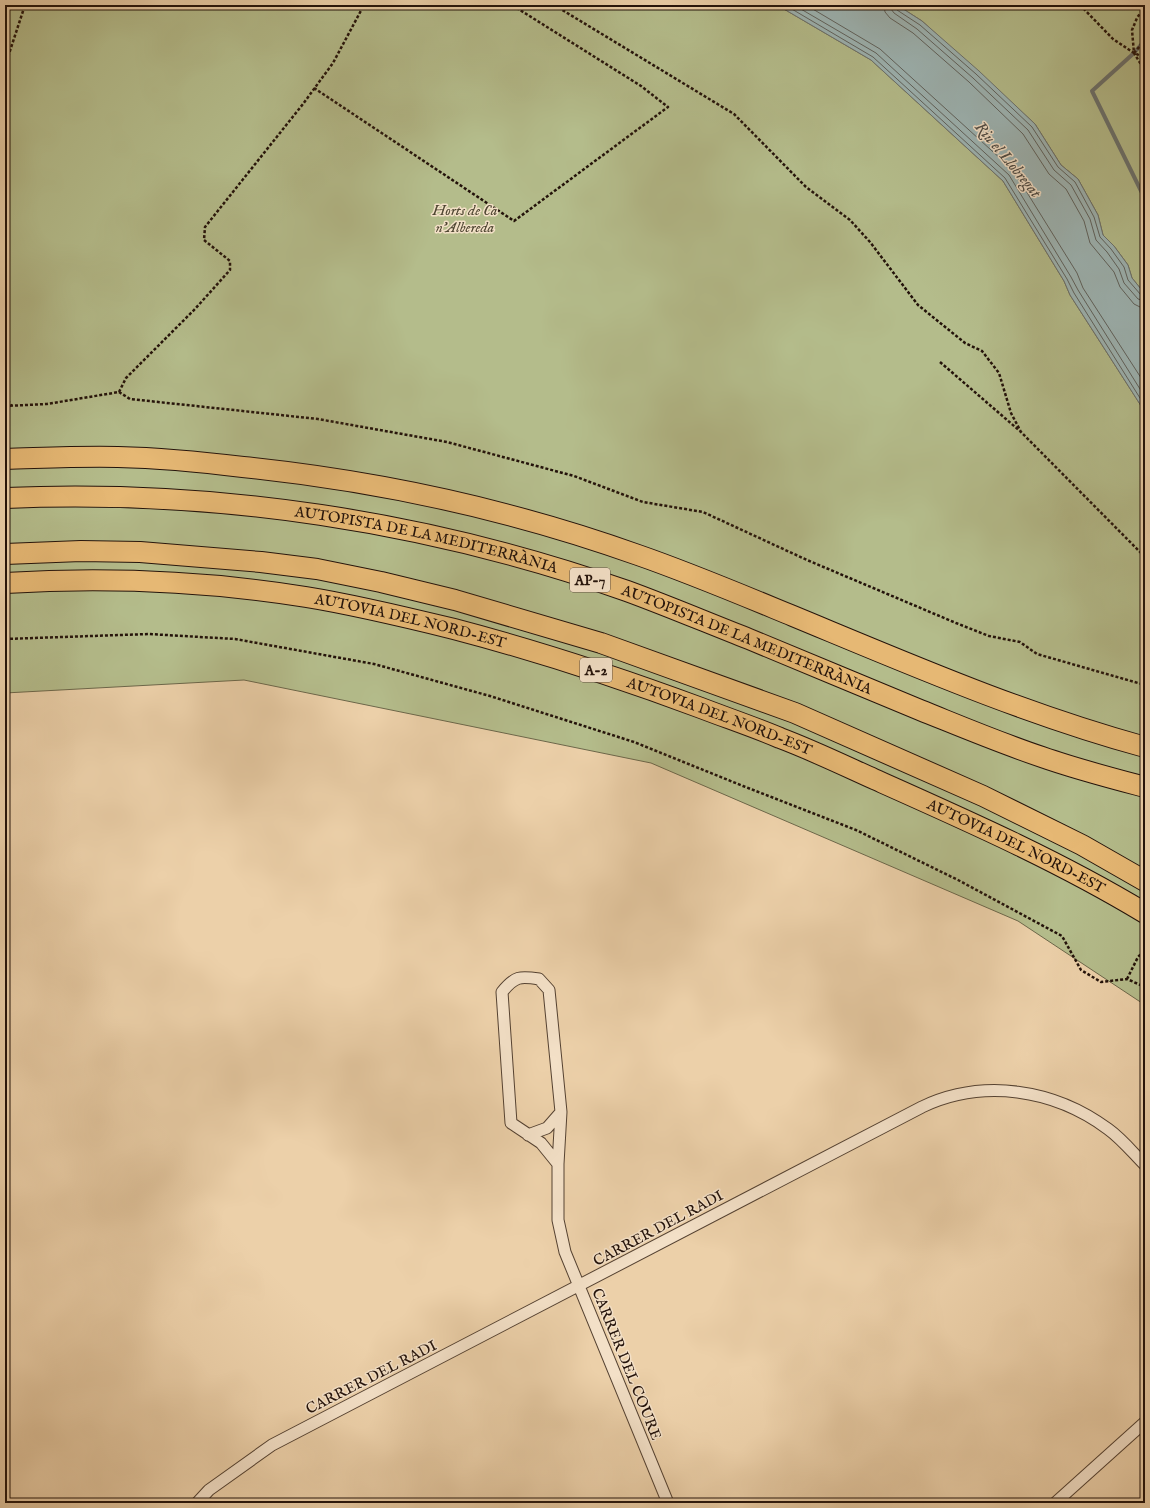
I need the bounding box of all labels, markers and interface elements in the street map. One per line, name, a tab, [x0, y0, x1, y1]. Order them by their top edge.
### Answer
water label: Riu el Llobregat	[970, 118, 1046, 203]
park label: Horts de Ca n'Albereda	[432, 201, 498, 237]
street label: AUTOPISTA DE LA MEDITERRÀNIA	[293, 502, 561, 578]
road number: AP-7	[570, 568, 610, 592]
street label: AUTOPISTA DE LA MEDITERRÀNIA	[618, 581, 876, 699]
street label: AUTOVIA DEL NORD-EST	[312, 589, 508, 653]
road number: A-2	[580, 658, 612, 682]
street label: AUTOVIA DEL NORD-EST	[624, 673, 815, 760]
street label: AUTOVIA DEL NORD-EST	[923, 794, 1108, 898]
street label: CARRER DEL RADI	[590, 1186, 727, 1271]
street label: CARRER DEL COURE	[587, 1285, 666, 1443]
street label: CARRER DEL RADI	[303, 1336, 440, 1419]

